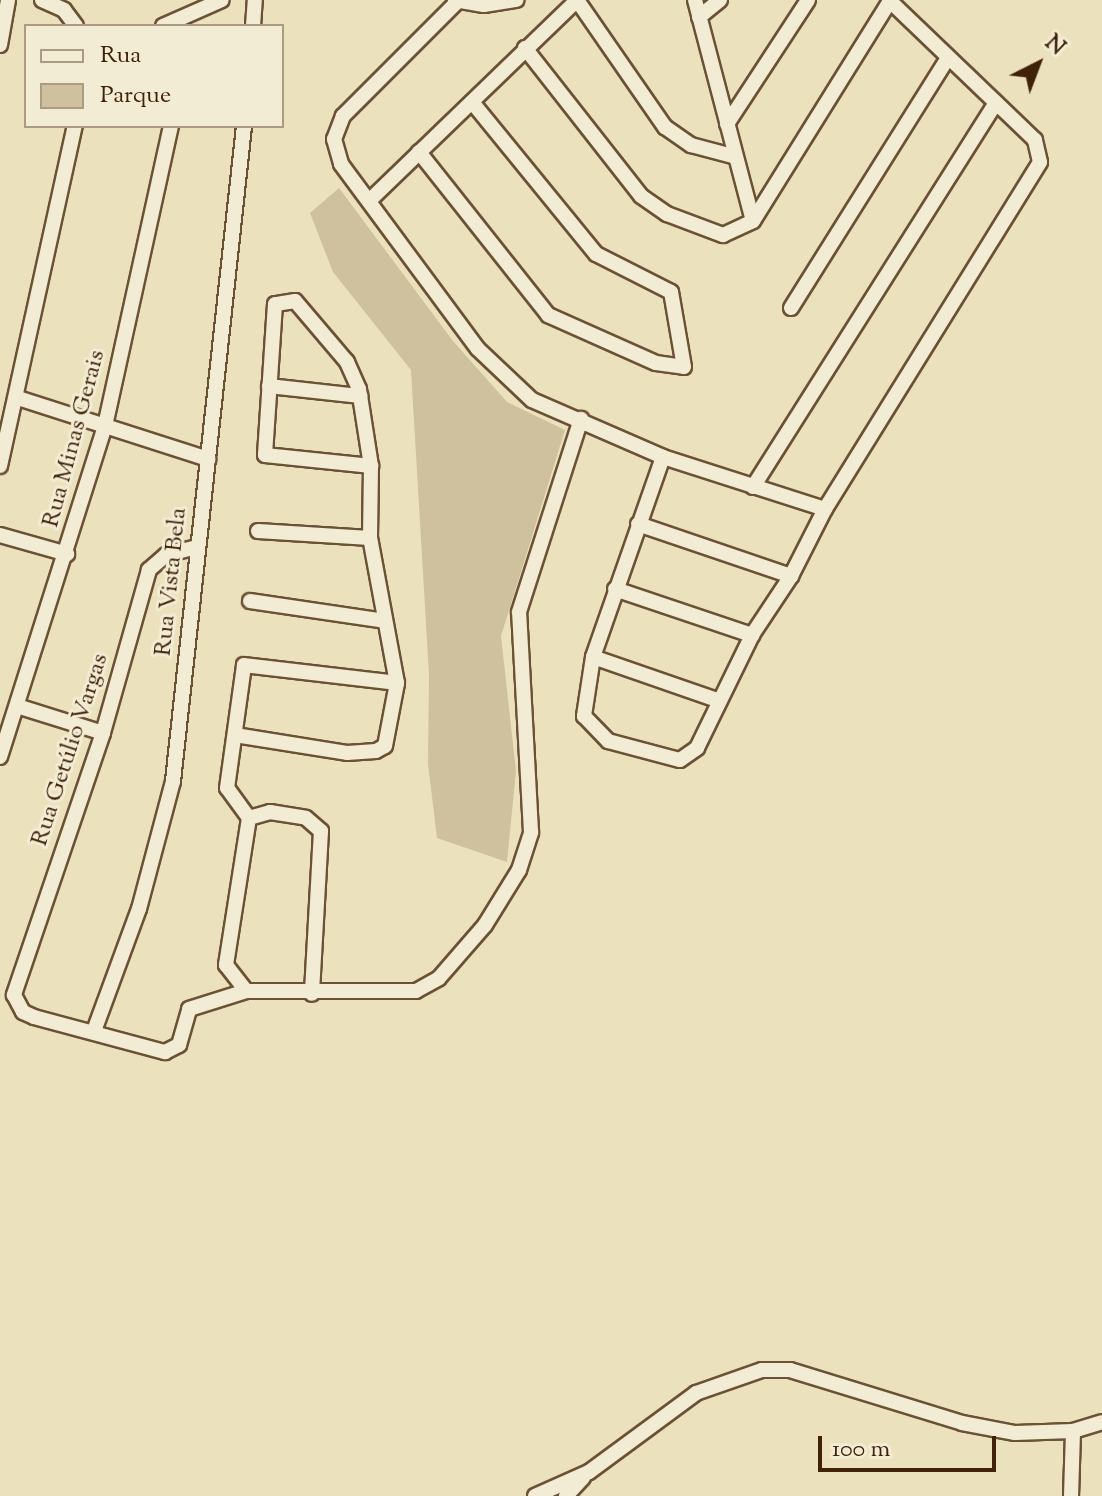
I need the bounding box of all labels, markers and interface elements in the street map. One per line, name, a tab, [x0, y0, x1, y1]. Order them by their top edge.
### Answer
legend	[24, 24, 284, 128]
north arrow	[998, 24, 1078, 104]
text: N	[1037, 28, 1071, 64]
text: Rua	[100, 39, 141, 73]
text: Parque	[100, 79, 171, 113]
street label: Rua Minas Gerais	[37, 347, 113, 531]
street label: Rua Vista Bela	[150, 506, 194, 658]
street label: Rua Getúlio Vargas	[26, 650, 116, 850]
scale bar	[822, 1420, 1000, 1470]
text: 100 m	[832, 1433, 890, 1467]

